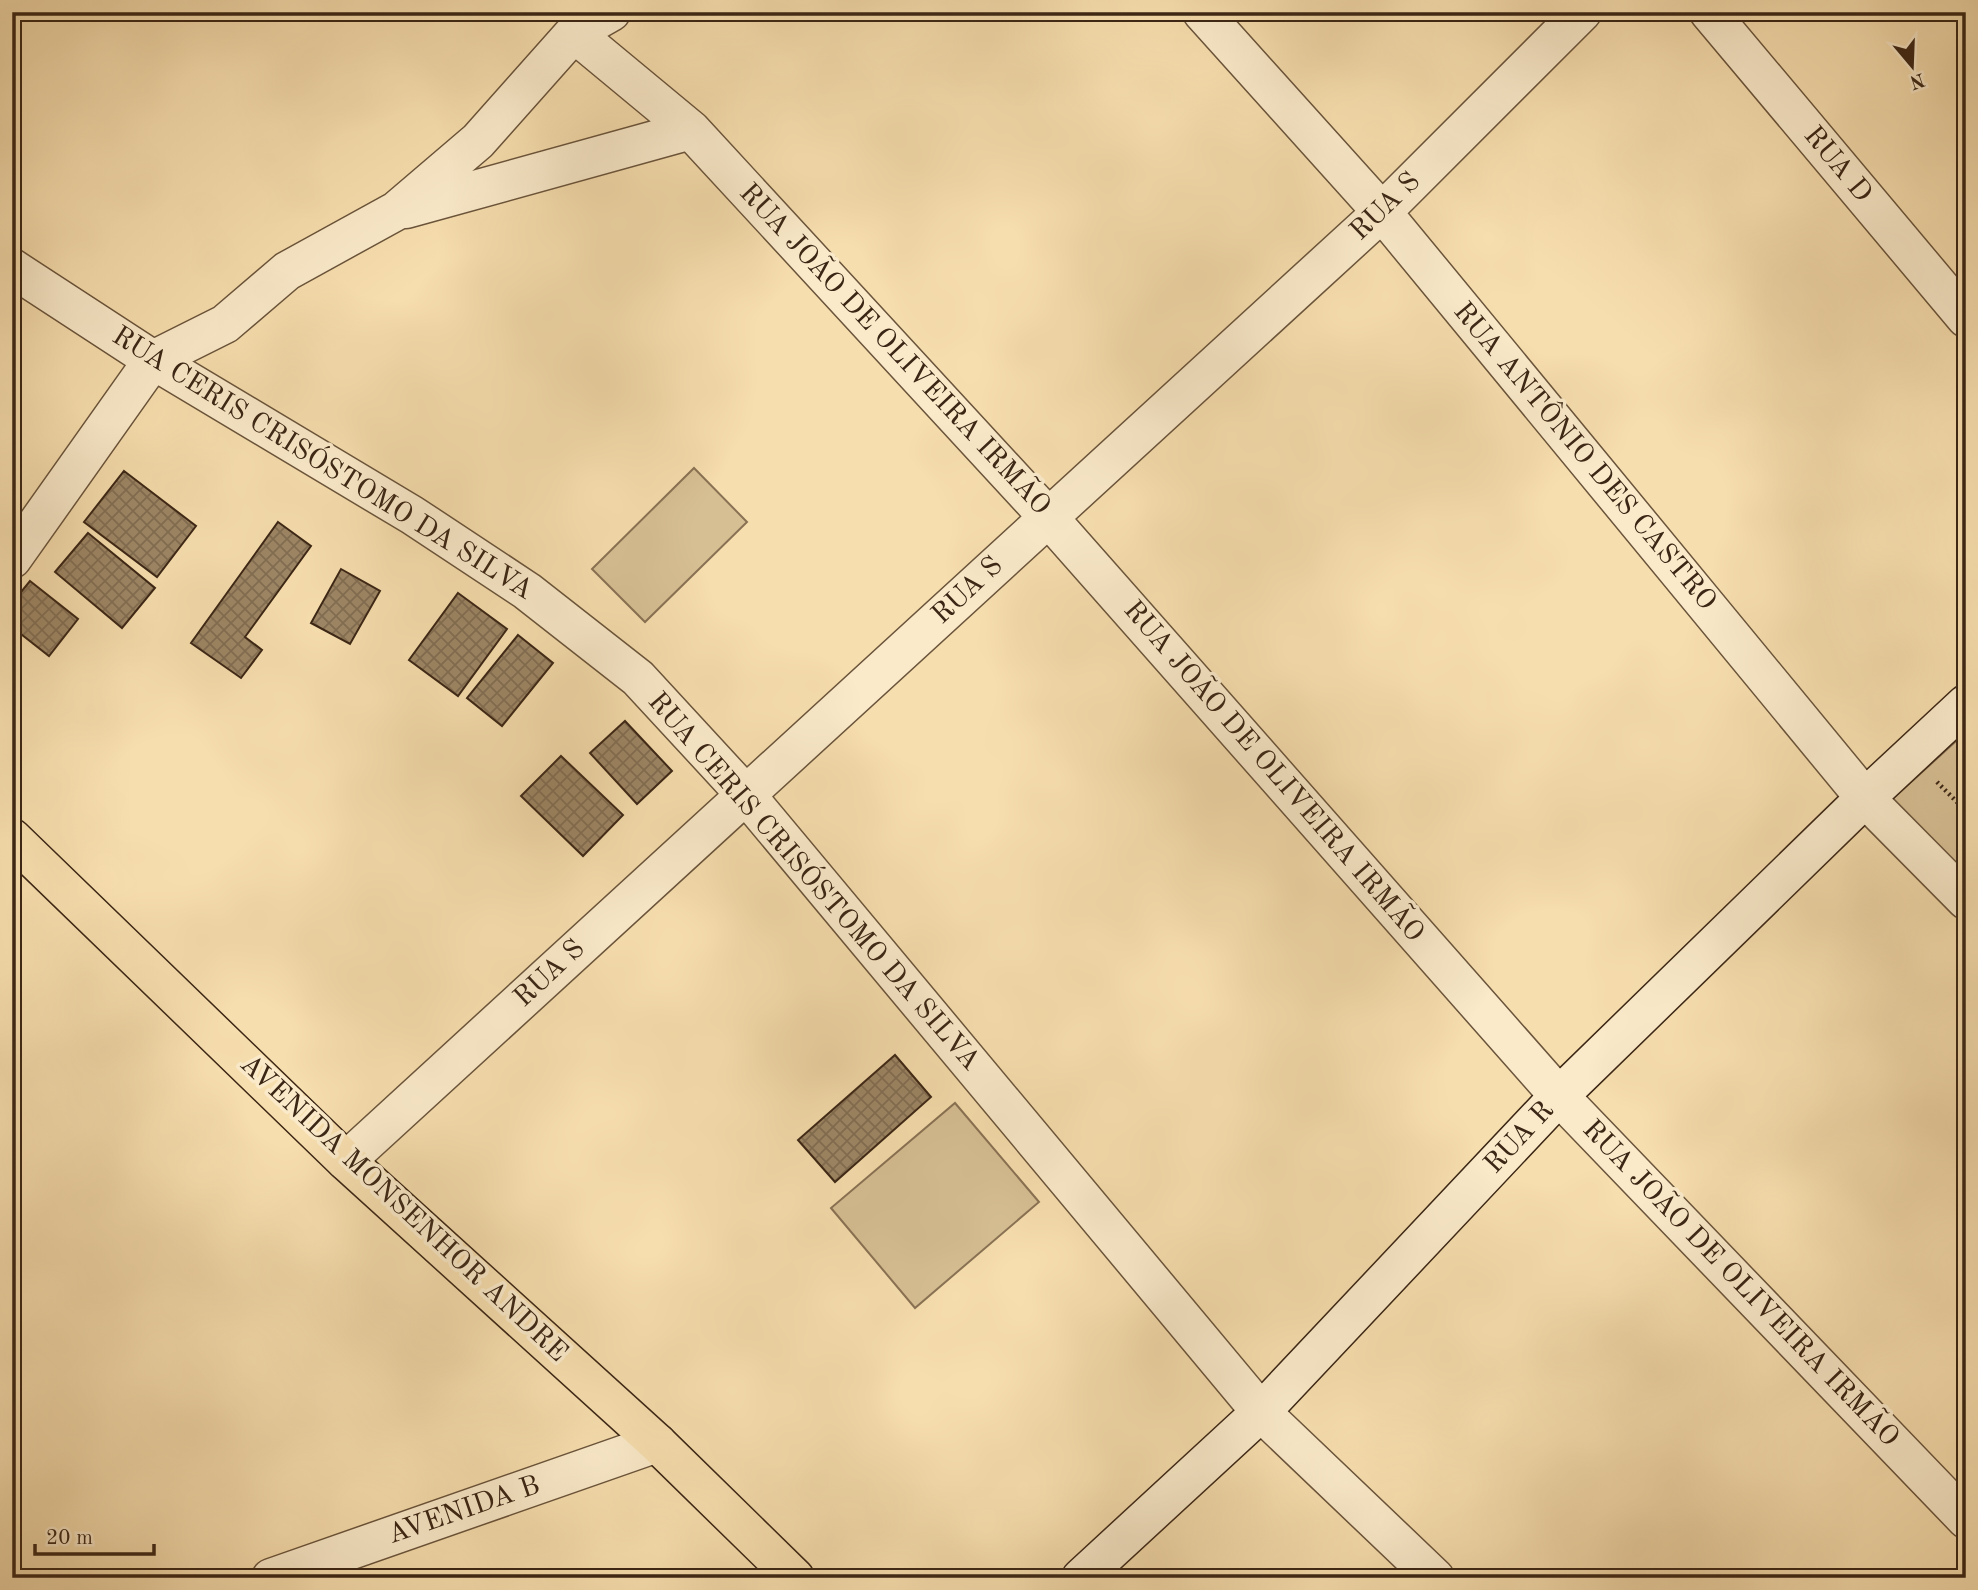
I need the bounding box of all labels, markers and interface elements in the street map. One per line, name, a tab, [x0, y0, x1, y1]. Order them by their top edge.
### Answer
north arrow	[1876, 32, 1946, 102]
text: N	[1906, 68, 1927, 91]
street label: RUA D	[1798, 122, 1876, 208]
street label: RUA S	[1346, 167, 1426, 247]
street label: RUA JOÃO DE OLIVEIRA IRMÃO	[733, 175, 1059, 521]
street label: RUA ANTÔNIO DES CASTRO	[1447, 295, 1725, 616]
street label: RUA CERIS CRISÓSTOMO DA SILVA	[107, 318, 540, 606]
street label: RUA S	[927, 552, 1009, 630]
street label: RUA JOÃO DE OLIVEIRA IRMÃO	[1118, 593, 1432, 948]
street label: RUA CERIS CRISÓSTOMO DA SILVA	[642, 685, 988, 1076]
street label: RUA S	[509, 935, 591, 1013]
street label: AVENIDA MONSENHOR ANDRE	[234, 1050, 572, 1368]
street label: RUA R	[1480, 1096, 1560, 1180]
street label: RUA JOÃO DE OLIVEIRA IRMÃO	[1576, 1112, 1907, 1453]
street label: AVENIDA B	[384, 1472, 544, 1550]
scale bar	[35, 1513, 154, 1557]
text: 20 m	[46, 1528, 93, 1549]

